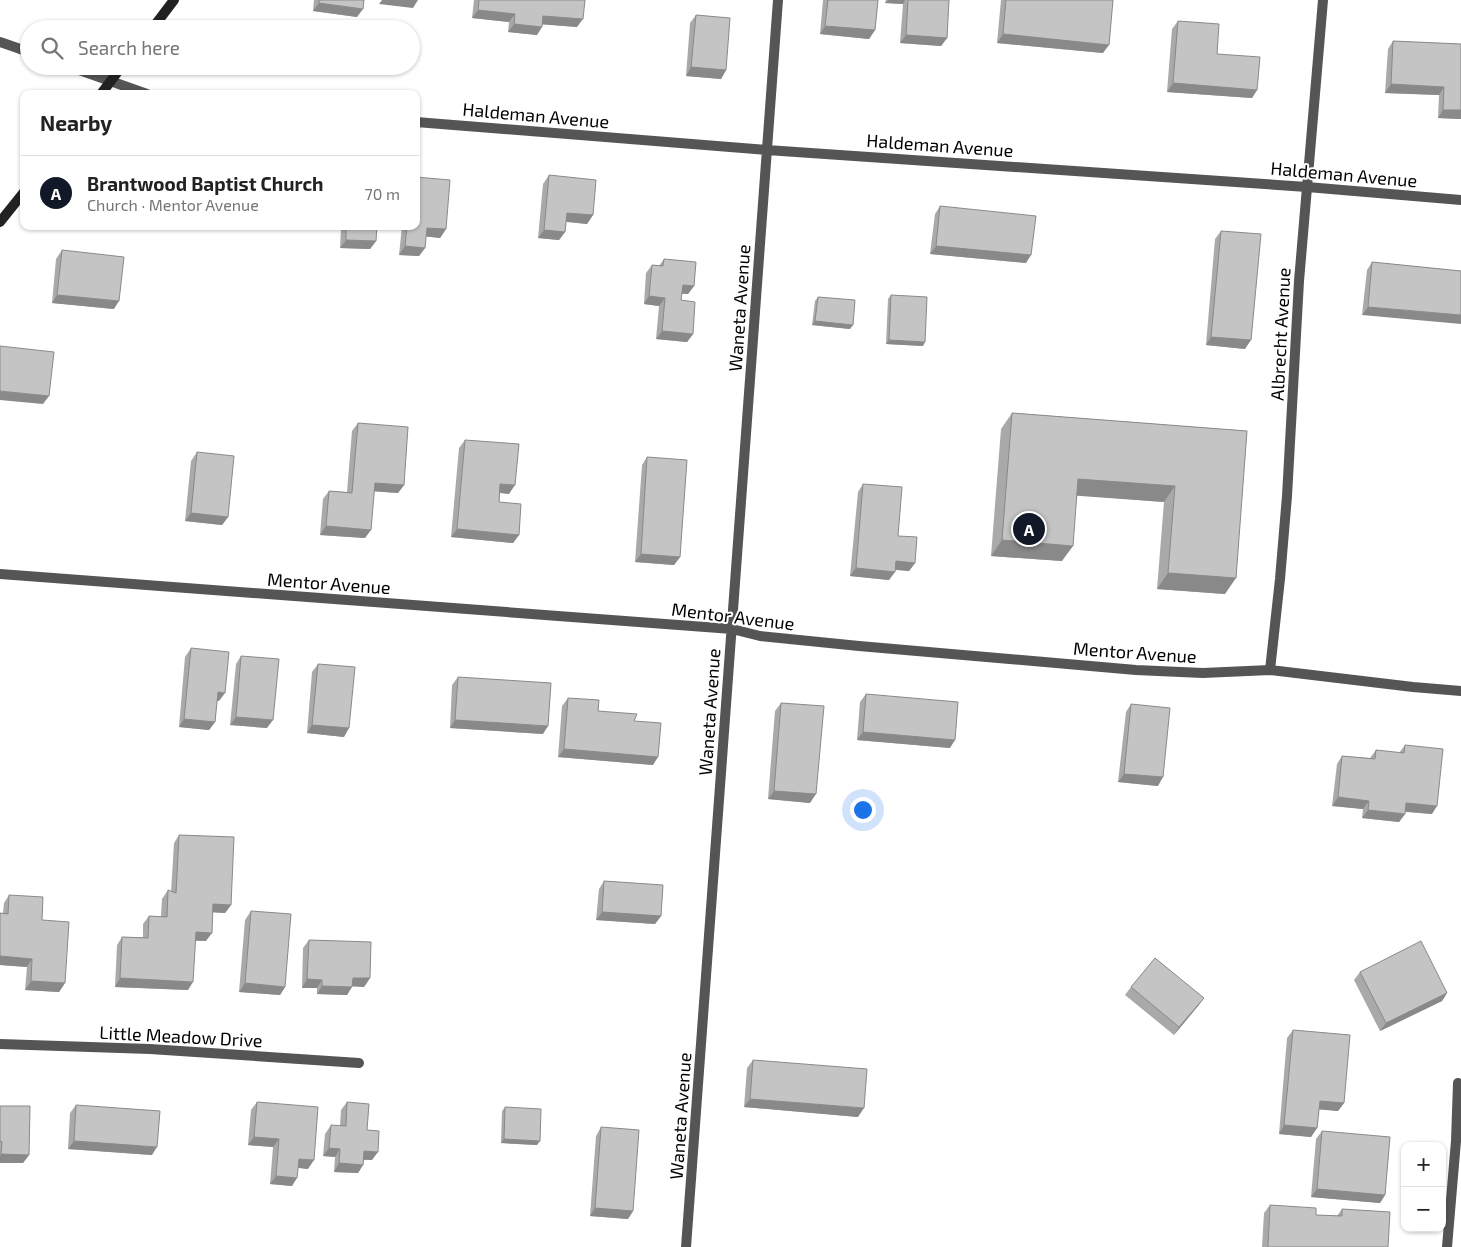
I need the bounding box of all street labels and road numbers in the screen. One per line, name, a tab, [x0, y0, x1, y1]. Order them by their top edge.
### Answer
street label: Haldeman Avenue	[462, 98, 610, 132]
street label: Haldeman Avenue	[866, 129, 1014, 161]
street label: Haldeman Avenue	[1270, 157, 1418, 191]
street label: Waneta Avenue	[724, 244, 754, 372]
street label: Albrecht Avenue	[1266, 267, 1294, 401]
street label: Mentor Avenue	[267, 568, 391, 598]
street label: Mentor Avenue	[670, 598, 796, 634]
street label: Mentor Avenue	[1073, 637, 1197, 667]
street label: Waneta Avenue	[694, 648, 724, 776]
street label: Little Meadow Drive	[99, 1021, 263, 1051]
street label: Waneta Avenue	[665, 1052, 695, 1180]

